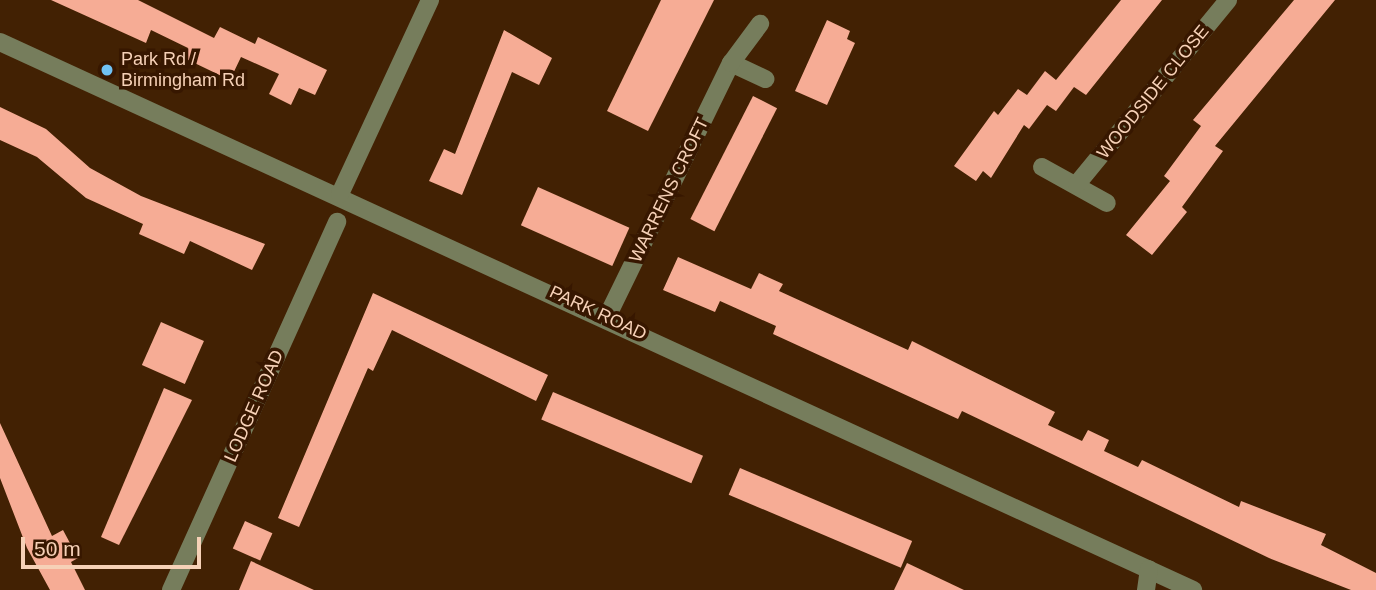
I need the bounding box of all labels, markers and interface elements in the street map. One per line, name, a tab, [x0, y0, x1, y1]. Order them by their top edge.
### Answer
street label: WOODSIDE CLOSE	[1092, 21, 1214, 163]
place label: Park Rd / Birmingham Rd	[121, 49, 245, 92]
marker: Park Rd / Birmingham Rd	[99, 62, 115, 78]
street label: WARRENS CROFT	[625, 114, 713, 266]
street label: PARK ROAD	[546, 281, 650, 345]
street label: LODGE ROAD	[220, 347, 288, 465]
scale bar	[24, 524, 205, 568]
text: 50 m	[34, 537, 81, 560]

